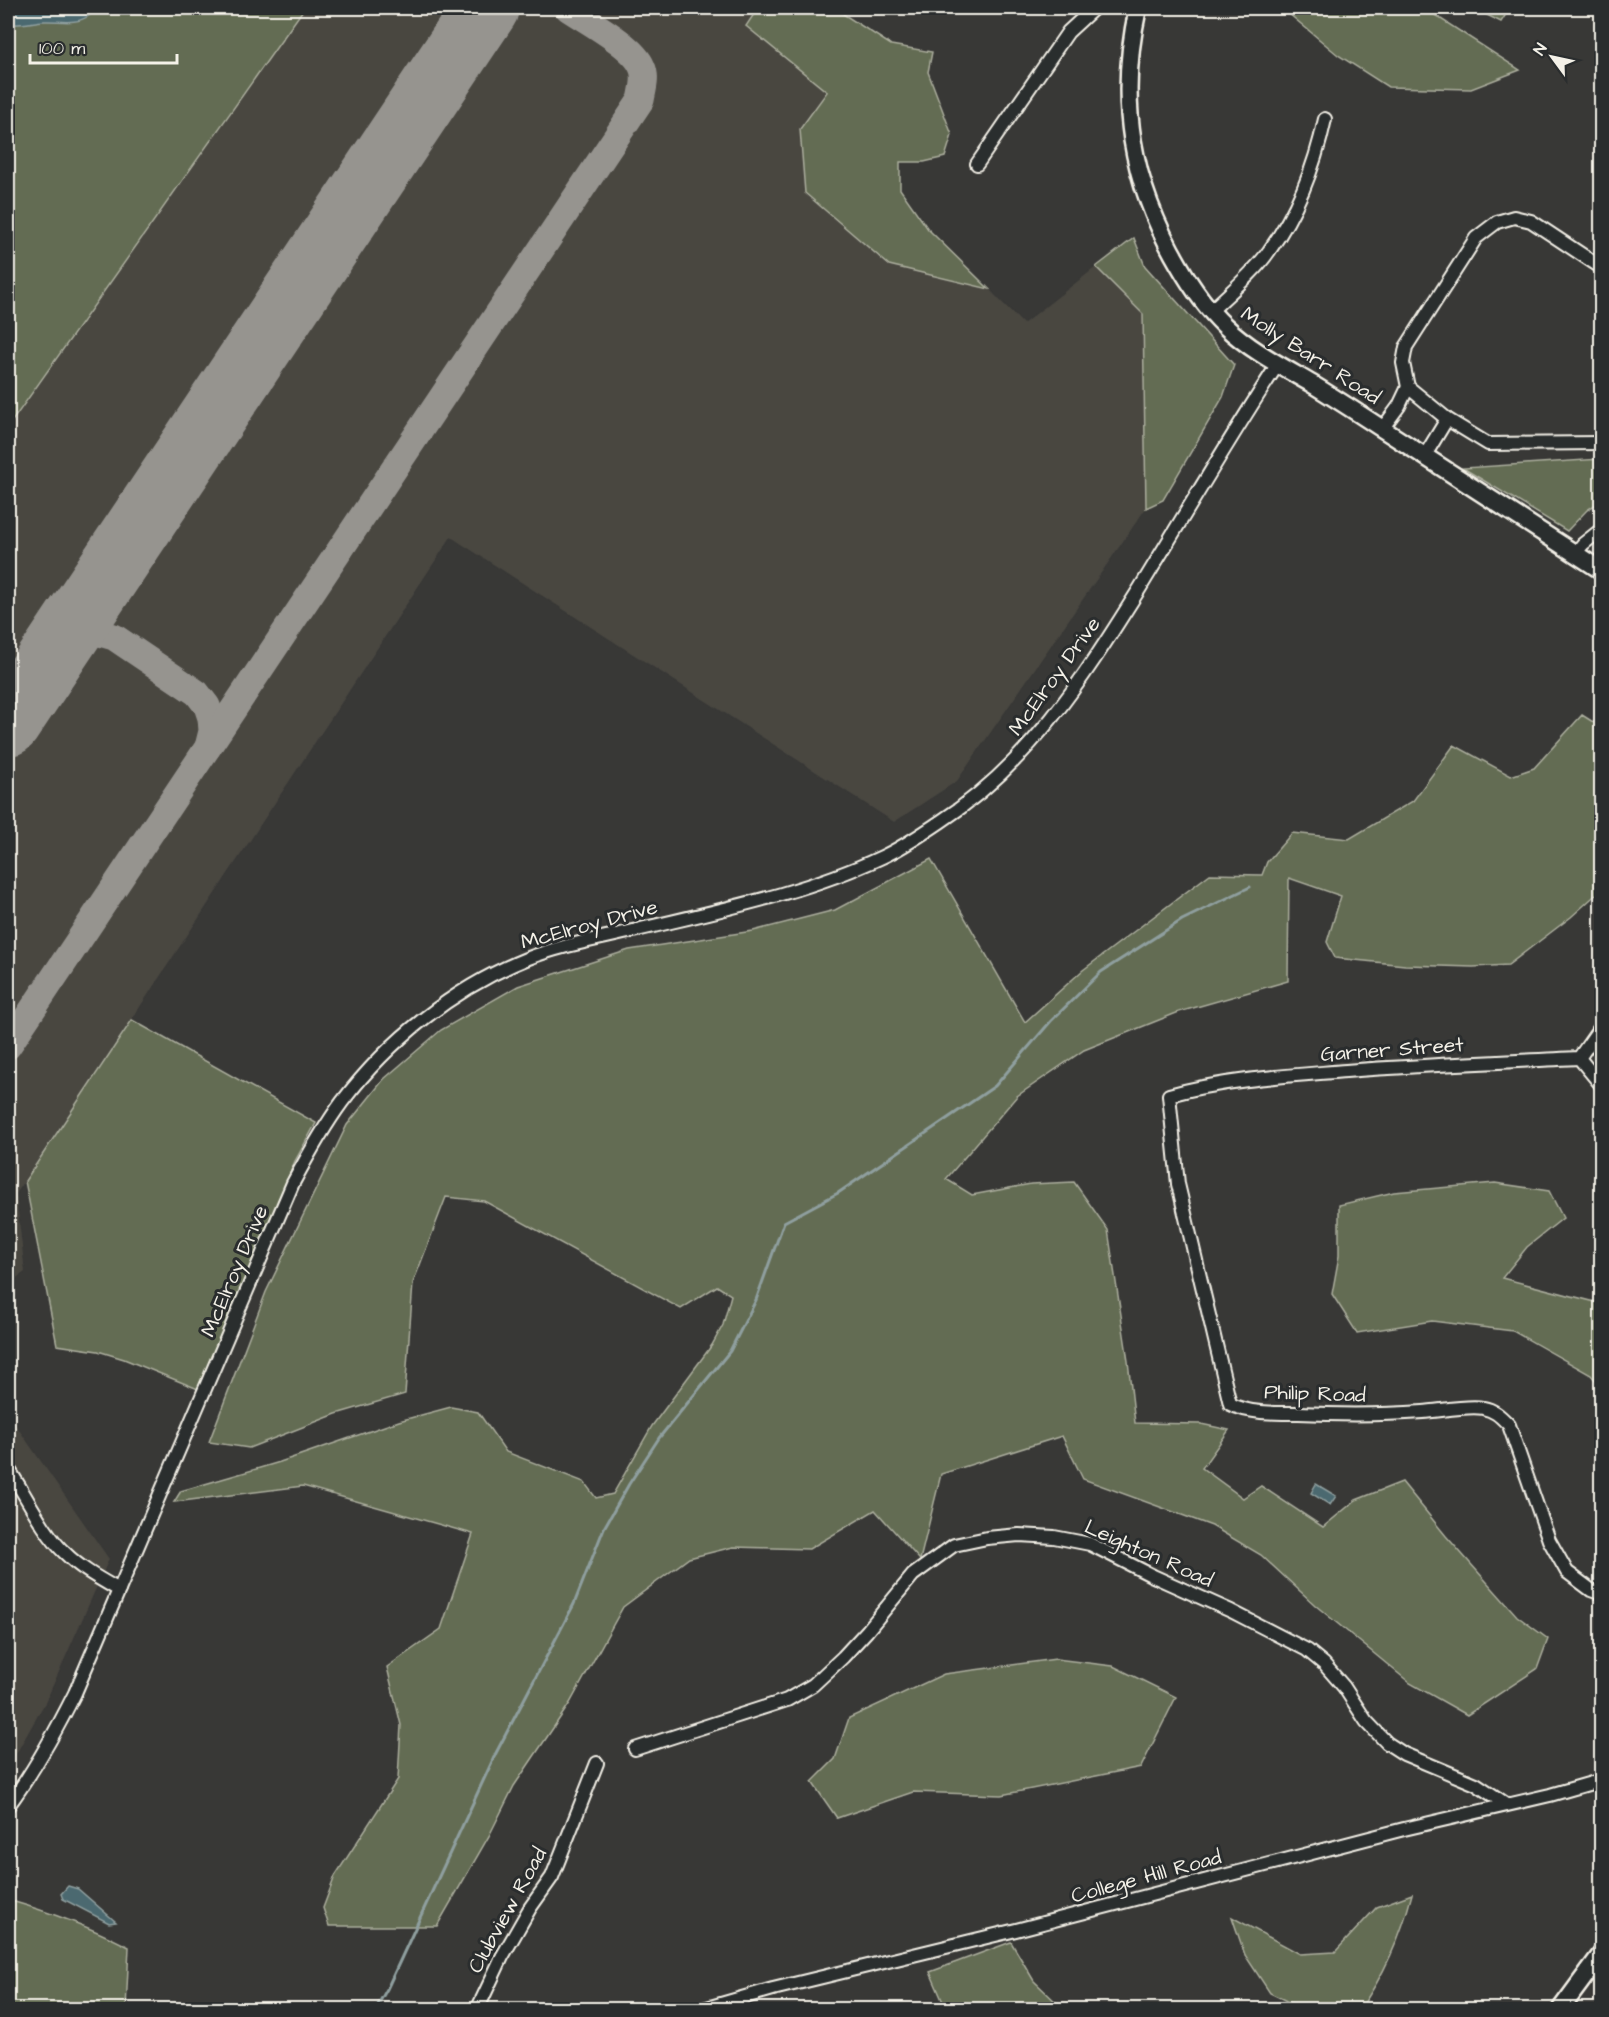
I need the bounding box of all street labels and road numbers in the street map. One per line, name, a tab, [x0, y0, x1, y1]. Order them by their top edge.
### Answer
street label: Molly Barr Road	[1234, 299, 1386, 413]
street label: McElroy Drive	[1001, 611, 1109, 743]
street label: McElroy Drive	[518, 892, 661, 959]
street label: Garner Street	[1319, 1030, 1465, 1069]
street label: McElroy Drive	[194, 1201, 277, 1342]
street label: Philip Road	[1264, 1377, 1367, 1411]
street label: Leighton Road	[1079, 1512, 1218, 1597]
street label: Clubview Road	[461, 1842, 554, 1978]
street label: College Hill Road	[1068, 1842, 1225, 1912]

